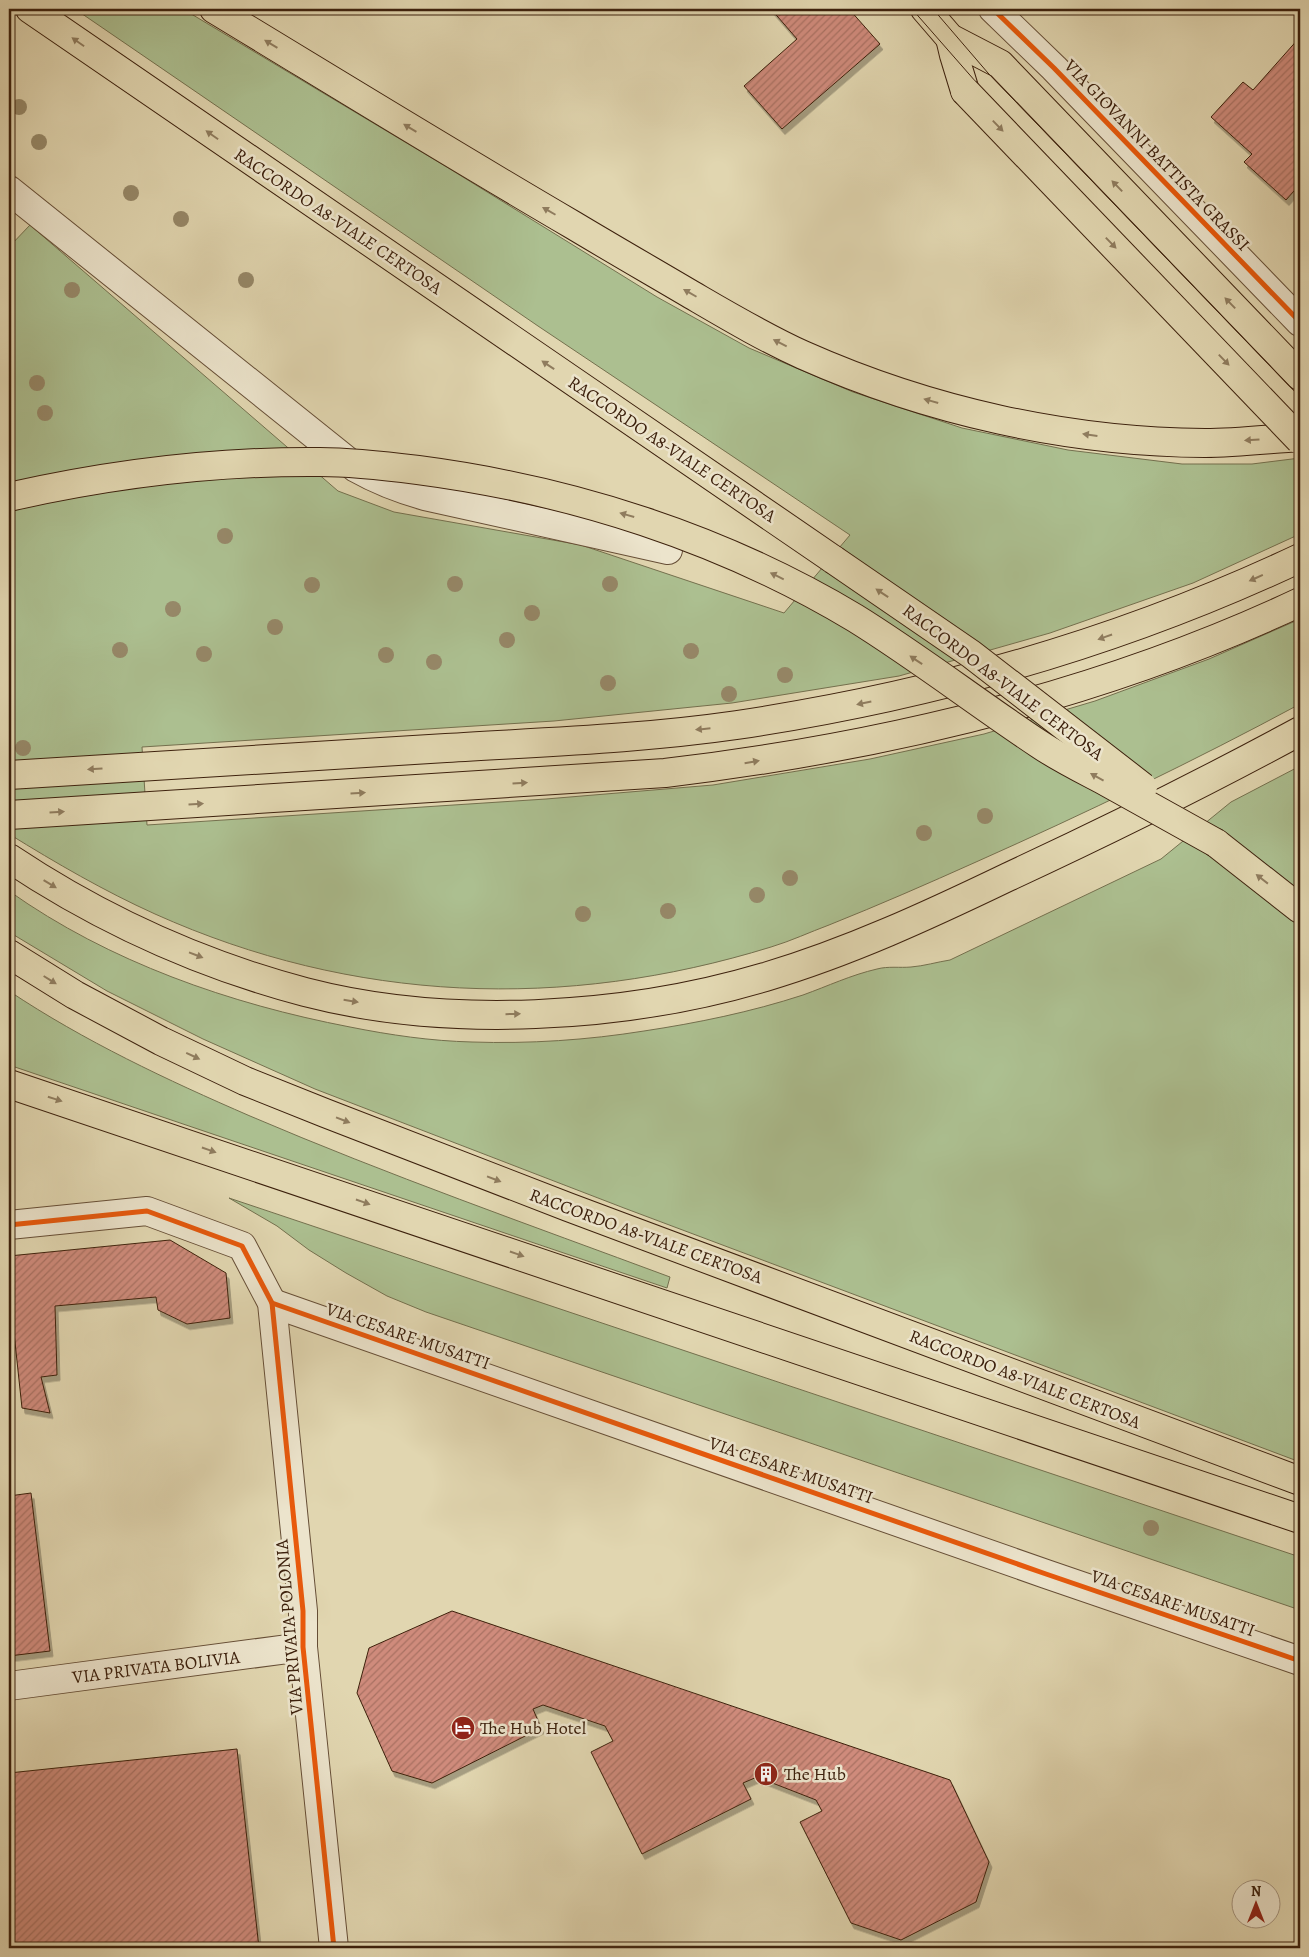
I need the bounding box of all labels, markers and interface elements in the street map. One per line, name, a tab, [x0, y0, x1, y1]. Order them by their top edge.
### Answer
one-way arrow	[72, 38, 85, 47]
one-way arrow	[265, 39, 278, 48]
street label: VIA GIOVANNI BATTISTA GRASSI	[1058, 53, 1255, 256]
one-way arrow	[992, 120, 1004, 132]
one-way arrow	[403, 124, 416, 133]
one-way arrow	[205, 130, 219, 140]
street label: RACCORDO A8-VIALE CERTOSA	[229, 142, 447, 300]
one-way arrow	[1111, 181, 1123, 193]
one-way arrow	[543, 207, 556, 216]
one-way arrow	[1105, 237, 1117, 249]
one-way arrow	[683, 289, 696, 298]
one-way arrow	[1224, 298, 1236, 310]
one-way arrow	[772, 339, 787, 347]
one-way arrow	[1218, 354, 1230, 366]
one-way arrow	[542, 360, 555, 370]
street label: RACCORDO A8-VIALE CERTOSA	[563, 370, 781, 528]
one-way arrow	[923, 397, 939, 405]
one-way arrow	[1081, 431, 1097, 439]
one-way arrow	[1243, 437, 1259, 445]
one-way arrow	[619, 511, 634, 519]
one-way arrow	[770, 572, 784, 580]
one-way arrow	[1249, 574, 1263, 582]
one-way arrow	[876, 589, 889, 598]
street label: RACCORDO A8-VIALE CERTOSA	[898, 598, 1109, 766]
one-way arrow	[1097, 633, 1112, 641]
one-way arrow	[910, 655, 923, 665]
one-way arrow	[856, 699, 871, 707]
one-way arrow	[695, 725, 711, 733]
one-way arrow	[744, 758, 760, 766]
one-way arrow	[87, 766, 103, 774]
one-way arrow	[1090, 772, 1103, 781]
one-way arrow	[513, 779, 529, 787]
one-way arrow	[350, 789, 366, 797]
one-way arrow	[188, 799, 204, 807]
one-way arrow	[50, 808, 66, 816]
one-way arrow	[1255, 874, 1269, 884]
one-way arrow	[43, 879, 56, 888]
one-way arrow	[188, 952, 203, 959]
one-way arrow	[44, 975, 57, 984]
one-way arrow	[343, 998, 359, 1006]
one-way arrow	[505, 1010, 521, 1018]
one-way arrow	[186, 1053, 200, 1061]
one-way arrow	[48, 1095, 63, 1103]
one-way arrow	[335, 1117, 350, 1125]
one-way arrow	[202, 1147, 217, 1155]
one-way arrow	[487, 1175, 502, 1183]
street label: RACCORDO A8-VIALE CERTOSA	[526, 1183, 766, 1290]
one-way arrow	[356, 1199, 371, 1207]
one-way arrow	[510, 1251, 525, 1259]
street label: VIA CESARE MUSATTI	[322, 1296, 493, 1375]
street label: RACCORDO A8-VIALE CERTOSA	[906, 1324, 1145, 1434]
street label: VIA CESARE MUSATTI	[705, 1430, 876, 1509]
street label: VIA PRIVATA POLONIA	[269, 1538, 309, 1717]
street label: VIA CESARE MUSATTI	[1087, 1563, 1258, 1642]
street label: VIA PRIVATA BOLIVIA	[70, 1645, 242, 1689]
hotel icon: The Hub Hotel	[450, 1715, 476, 1741]
place label: The Hub Hotel	[480, 1716, 587, 1740]
building icon: The Hub	[753, 1761, 779, 1787]
place label: The Hub	[784, 1762, 846, 1786]
north arrow	[1232, 1880, 1282, 1930]
text: N	[1251, 1882, 1261, 1901]

